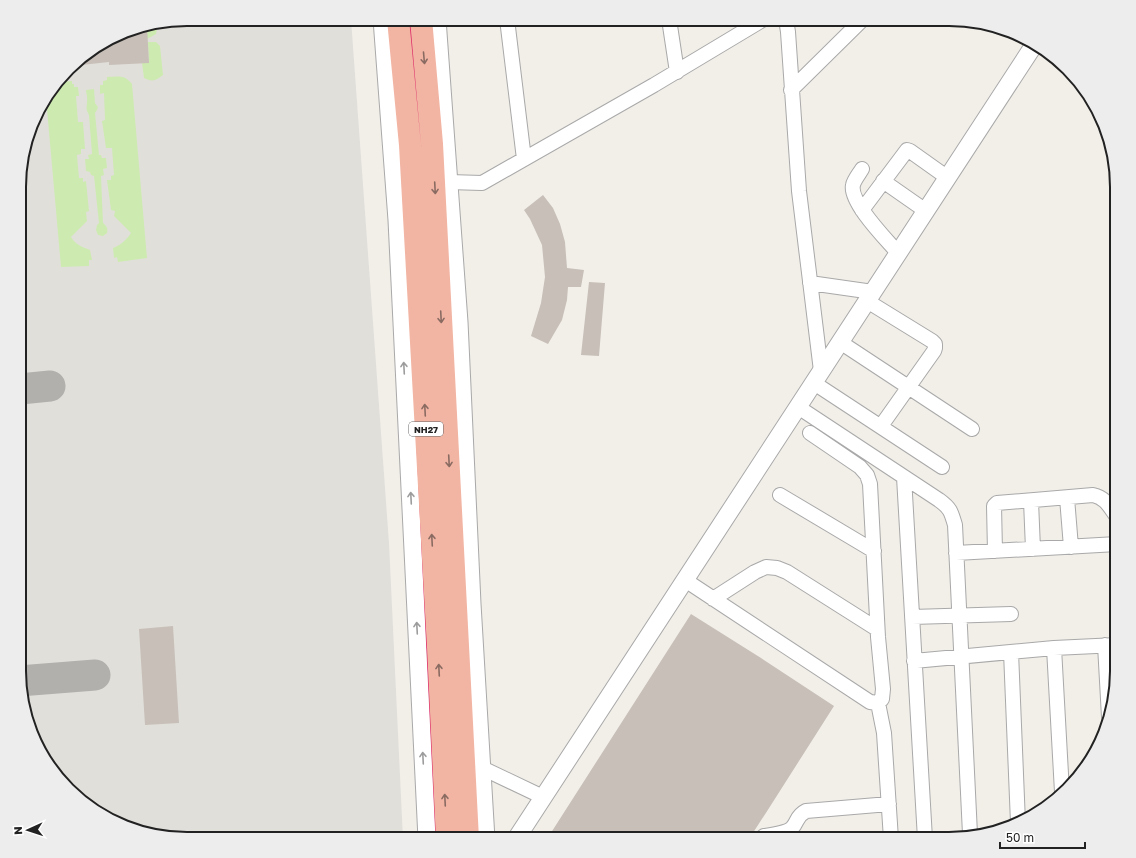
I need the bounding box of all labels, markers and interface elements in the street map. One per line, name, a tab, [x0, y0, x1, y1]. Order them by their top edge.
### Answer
one-way arrow	[421, 51, 428, 64]
one-way arrow	[431, 181, 438, 194]
one-way arrow	[438, 310, 445, 323]
one-way arrow	[401, 362, 408, 375]
one-way arrow	[421, 404, 429, 417]
road number: NH27	[409, 422, 443, 436]
one-way arrow	[445, 454, 452, 467]
one-way arrow	[407, 492, 414, 505]
one-way arrow	[429, 534, 436, 547]
one-way arrow	[413, 622, 421, 635]
one-way arrow	[435, 664, 443, 677]
one-way arrow	[420, 752, 427, 765]
one-way arrow	[441, 794, 449, 807]
north arrow	[8, 810, 48, 850]
scale bar	[1000, 824, 1085, 850]
text: N	[11, 826, 24, 835]
text: 50 m	[1006, 830, 1034, 845]

